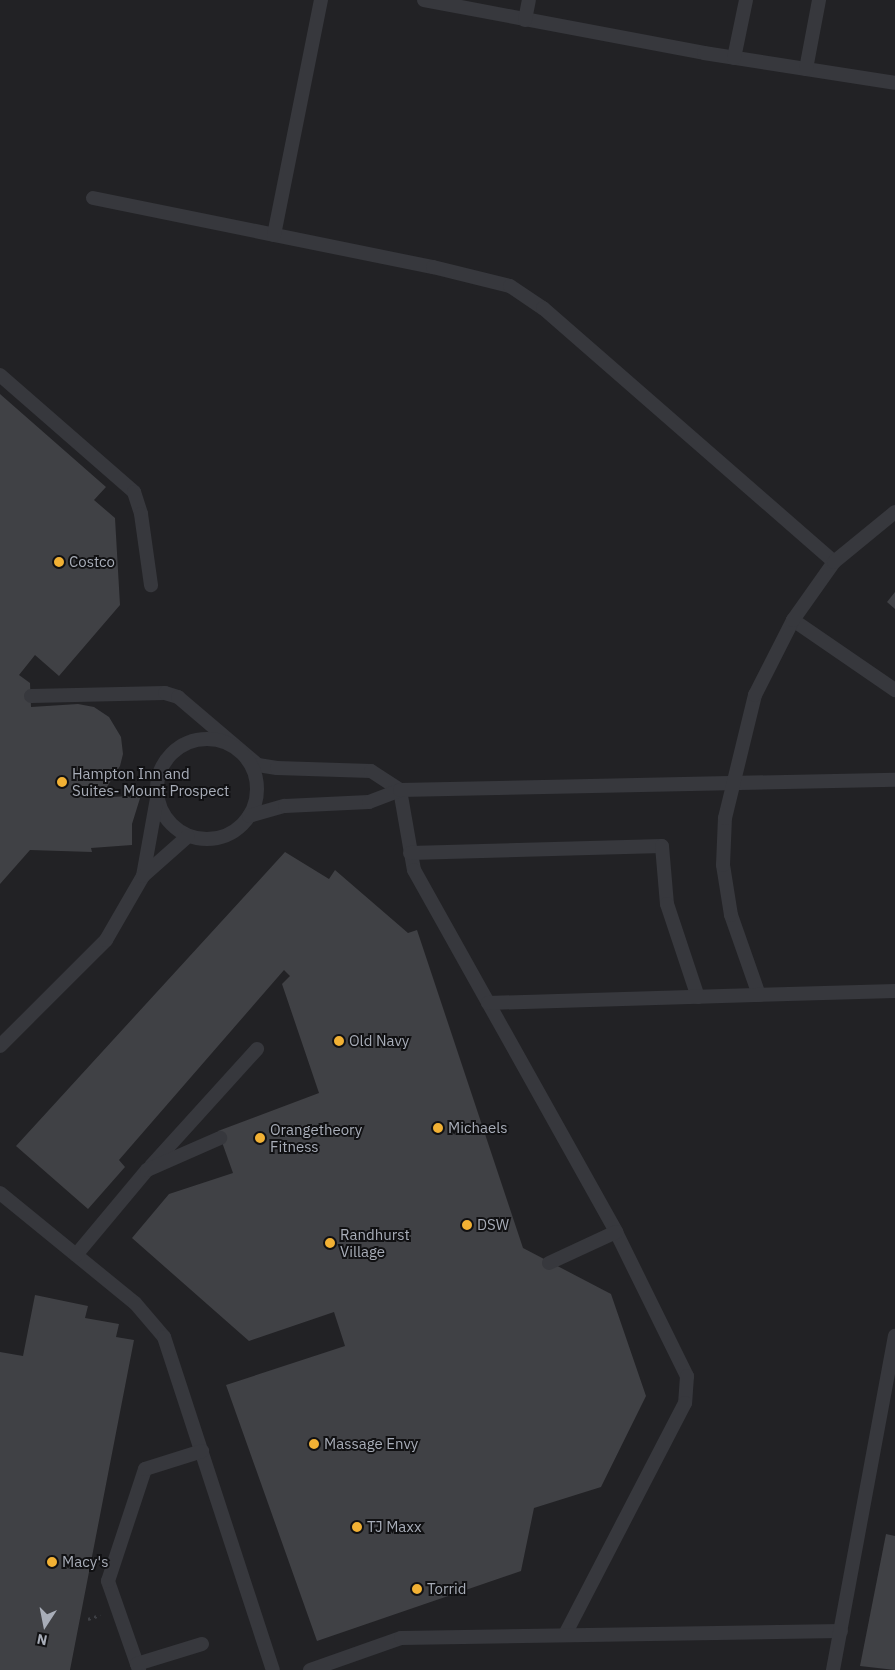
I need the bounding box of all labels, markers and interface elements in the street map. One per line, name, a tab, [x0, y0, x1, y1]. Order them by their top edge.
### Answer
place label: Costco	[69, 553, 115, 571]
marker: Costco	[53, 556, 65, 568]
place label: Hampton Inn and Suites- Mount Prospect	[72, 764, 229, 799]
marker: Hampton Inn and Suites- Mount Prospect	[56, 776, 68, 788]
place label: Old Navy	[349, 1032, 409, 1050]
marker: Old Navy	[333, 1035, 345, 1047]
place label: Michaels	[448, 1119, 508, 1137]
place label: Orangetheory Fitness	[270, 1120, 362, 1155]
marker: Michaels	[432, 1122, 444, 1134]
marker: Orangetheory Fitness	[254, 1132, 266, 1144]
place label: DSW	[477, 1216, 509, 1234]
marker: DSW	[461, 1219, 473, 1231]
place label: Randhurst Village	[340, 1225, 410, 1260]
marker: Randhurst Village	[324, 1237, 336, 1249]
place label: Massage Envy	[324, 1435, 418, 1453]
marker: Massage Envy	[308, 1438, 320, 1450]
place label: TJ Maxx	[367, 1518, 422, 1536]
marker: TJ Maxx	[351, 1521, 363, 1533]
place label: Macy's	[62, 1553, 108, 1571]
marker: Macy's	[46, 1556, 58, 1568]
place label: Torrid	[427, 1580, 466, 1598]
marker: Torrid	[411, 1583, 423, 1595]
north arrow	[20, 1600, 70, 1650]
text: N	[35, 1630, 49, 1650]

